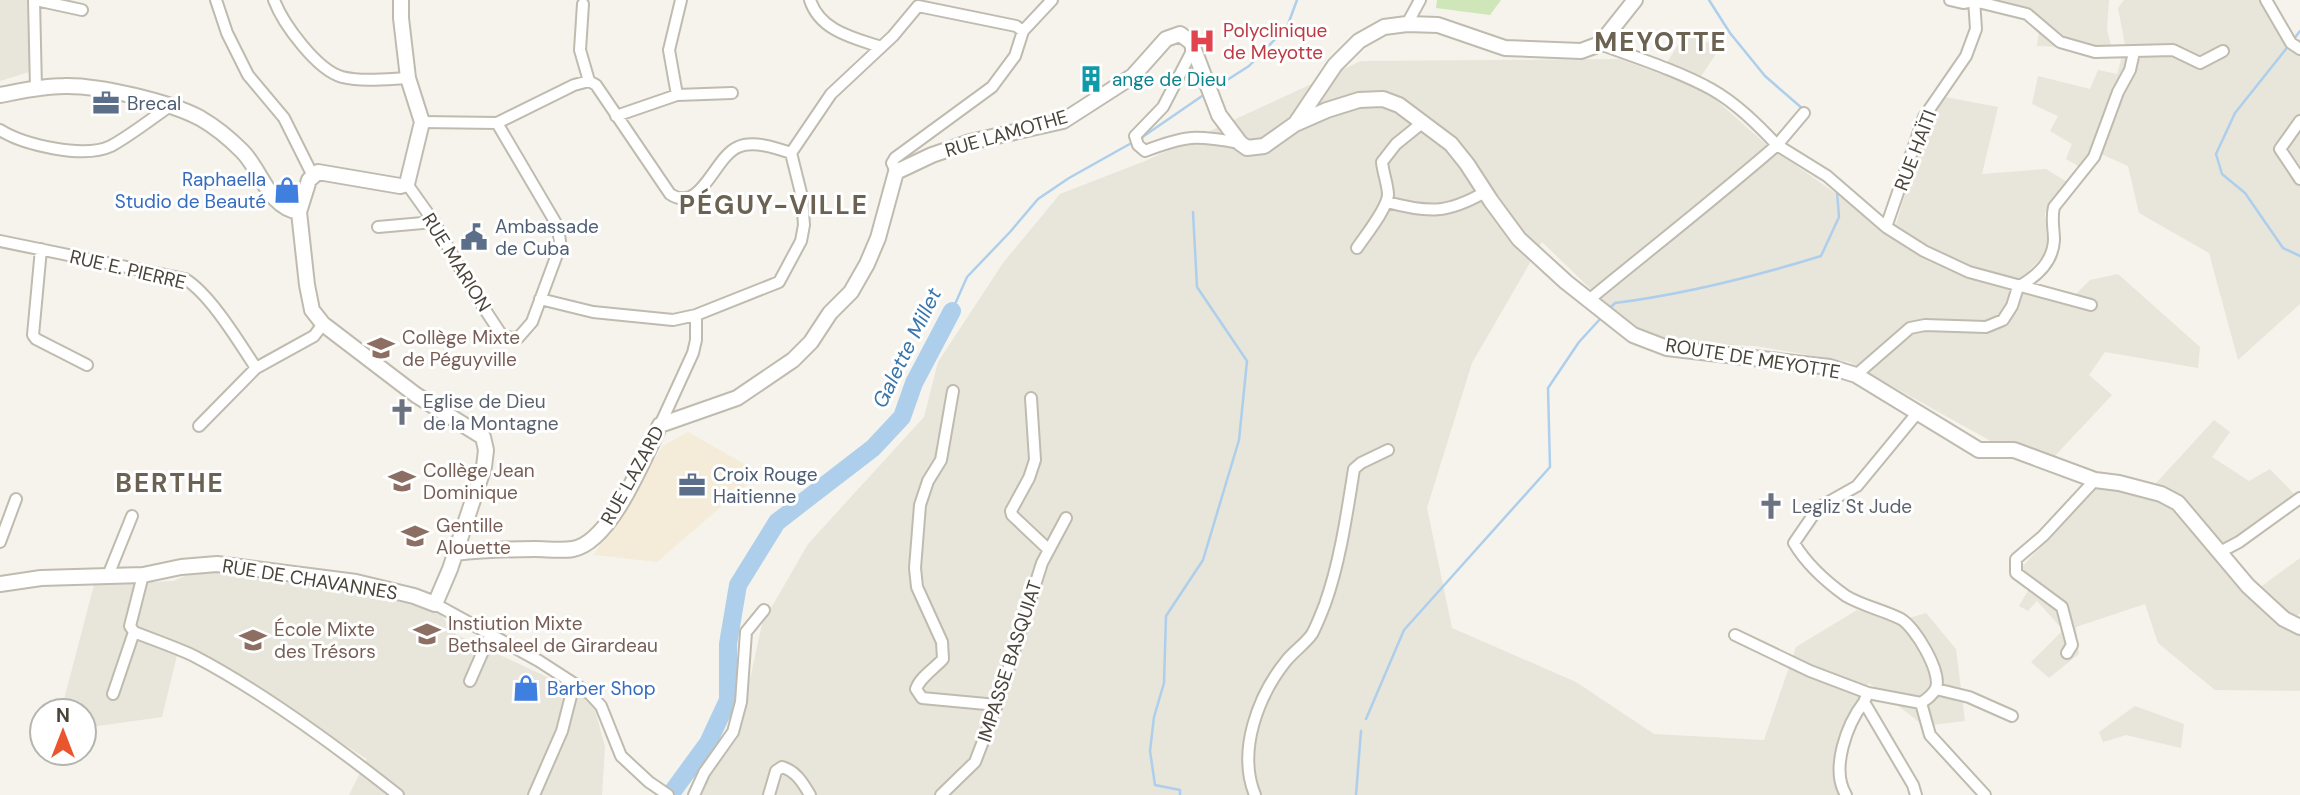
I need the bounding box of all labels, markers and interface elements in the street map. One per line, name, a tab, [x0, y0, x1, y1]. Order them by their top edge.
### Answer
place label: Polyclinique de Meyotte	[1223, 18, 1327, 65]
district label: MEYOTTE	[1594, 25, 1728, 59]
hospital icon: Polyclinique de Meyotte	[1187, 26, 1217, 56]
building icon: ange de Dieu	[1076, 64, 1106, 94]
place label: ange de Dieu	[1112, 67, 1226, 92]
office icon: Brecal	[91, 88, 121, 118]
place label: Brecal	[127, 91, 181, 116]
street label: RUE LAMOTHE	[942, 104, 1070, 163]
street label: RUE HAÏTI	[1889, 106, 1942, 194]
place label: Raphaella Studio de Beauté	[115, 167, 266, 214]
shop icon: Raphaella Studio de Beauté	[272, 175, 302, 205]
district label: PÉGUY-VILLE	[679, 188, 869, 222]
street label: RUE MARION	[416, 208, 497, 316]
place label: Ambassade de Cuba	[495, 214, 599, 261]
public building icon: Ambassade de Cuba	[459, 222, 489, 252]
street label: RUE E. PIERRE	[67, 244, 188, 295]
water label: Galette Millet	[866, 283, 949, 413]
place label: Collège Mixte de Péguyville	[402, 325, 520, 372]
street label: ROUTE DE MEYOTTE	[1664, 332, 1842, 385]
school or university icon: Collège Mixte de Péguyville	[366, 333, 396, 363]
place label: Eglise de Dieu de la Montagne	[423, 389, 559, 436]
church icon: Eglise de Dieu de la Montagne	[387, 397, 417, 427]
street label: RUE LAZARD	[595, 421, 670, 529]
place label: Collège Jean Dominique	[423, 458, 535, 505]
place label: Croix Rouge Haitienne	[713, 462, 817, 509]
district label: BERTHE	[115, 466, 225, 500]
school or university icon: Collège Jean Dominique	[387, 466, 417, 496]
office icon: Croix Rouge Haitienne	[677, 470, 707, 500]
church icon: Legliz St Jude	[1756, 491, 1786, 521]
place label: Legliz St Jude	[1792, 494, 1912, 519]
place label: Gentille Alouette	[436, 513, 511, 560]
school or university icon: Gentille Alouette	[400, 521, 430, 551]
street label: RUE DE CHAVANNES	[220, 553, 399, 606]
street label: IMPASSE BASQUIAT	[972, 577, 1047, 745]
place label: Instiution Mixte Bethsaleel de Girardeau	[448, 611, 658, 658]
place label: École Mixte des Trésors	[274, 617, 376, 664]
school or university icon: Instiution Mixte Bethsaleel de Girardeau	[412, 619, 442, 649]
school or university icon: École Mixte des Trésors	[238, 625, 268, 655]
shop icon: Barber Shop	[511, 673, 541, 703]
place label: Barber Shop	[547, 676, 656, 701]
north arrow	[28, 697, 98, 767]
text: N	[56, 703, 70, 728]

